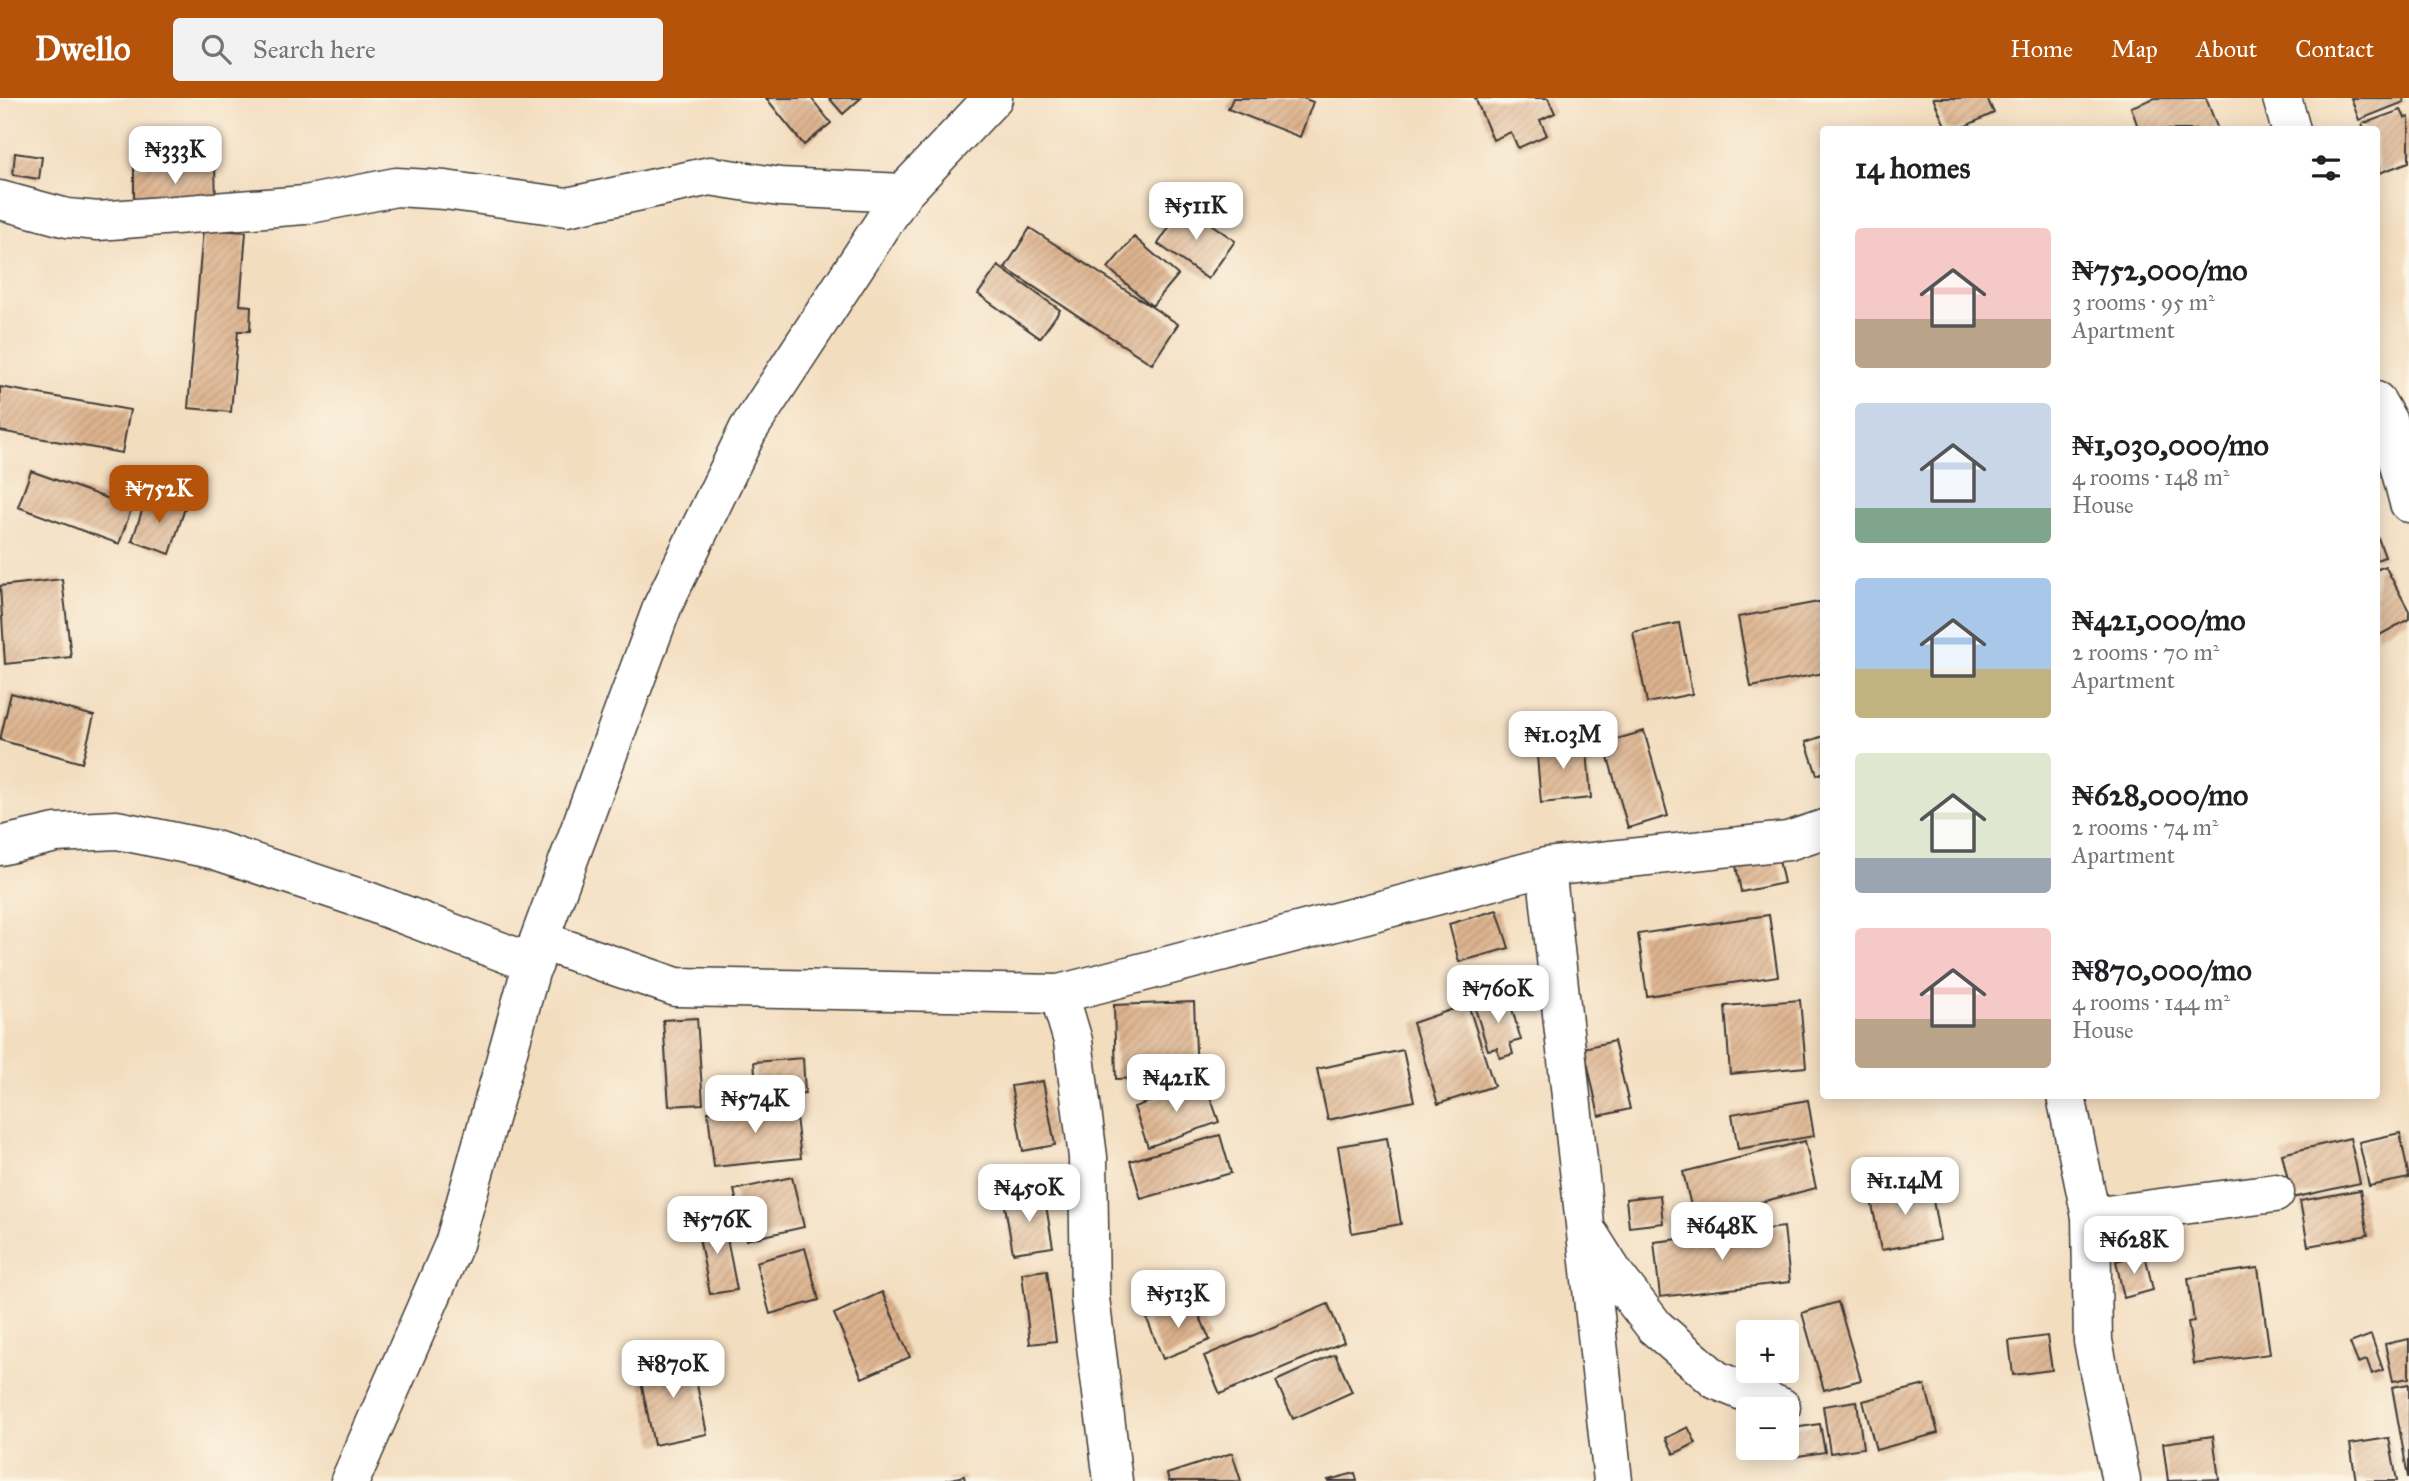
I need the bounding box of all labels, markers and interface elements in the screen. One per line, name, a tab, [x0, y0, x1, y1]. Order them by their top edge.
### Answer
search box	[173, 18, 663, 81]
text: Dwello	[35, 29, 131, 69]
icon: search	[197, 30, 235, 68]
text: Search here	[253, 33, 376, 65]
text: Home	[2010, 34, 2073, 64]
text: Map	[2111, 34, 2158, 64]
text: About	[2196, 34, 2257, 64]
text: Contact	[2295, 34, 2374, 64]
pin: ₦333K	[126, 126, 224, 186]
text: ₦333K	[145, 135, 205, 163]
icon: filters	[2307, 149, 2345, 187]
text: 14 homes	[1855, 150, 1970, 186]
pin: ₦511K	[1147, 183, 1245, 242]
text: ₦511K	[1165, 191, 1227, 219]
text: ₦752,000/mo	[2072, 252, 2248, 288]
icon: home	[1911, 256, 1995, 340]
text: 3 rooms · 95 m²	[2072, 288, 2215, 316]
text: Apartment	[2072, 316, 2175, 344]
text: ₦1,030,000/mo	[2072, 427, 2269, 463]
icon: home	[1911, 431, 1995, 515]
text: 4 rooms · 148 m²	[2072, 463, 2229, 491]
pin: ₦752K	[110, 466, 208, 525]
text: ₦752K	[125, 474, 193, 502]
text: House	[2072, 491, 2134, 519]
text: ₦421,000/mo	[2072, 602, 2246, 638]
icon: home	[1911, 606, 1995, 690]
text: 2 rooms · 70 m²	[2072, 638, 2220, 666]
text: Apartment	[2072, 666, 2175, 694]
pin: ₦1.03M	[1506, 712, 1620, 771]
text: ₦1.03M	[1525, 720, 1601, 748]
text: ₦628,000/mo	[2072, 777, 2248, 813]
icon: home	[1911, 781, 1995, 865]
text: 2 rooms · 74 m²	[2072, 813, 2218, 841]
text: Apartment	[2072, 841, 2175, 869]
text: ₦870,000/mo	[2072, 952, 2252, 988]
icon: home	[1911, 956, 1995, 1040]
pin: ₦760K	[1449, 965, 1547, 1025]
text: ₦760K	[1463, 974, 1533, 1002]
text: 4 rooms · 144 m²	[2072, 988, 2230, 1016]
text: House	[2072, 1016, 2134, 1044]
pin: ₦421K	[1127, 1054, 1225, 1114]
text: ₦421K	[1143, 1063, 1209, 1091]
pin: ₦574K	[706, 1076, 804, 1135]
text: ₦574K	[721, 1084, 789, 1112]
pin: ₦1.14M	[1848, 1158, 1962, 1217]
pin: ₦450K	[980, 1164, 1078, 1224]
text: ₦1.14M	[1867, 1166, 1943, 1194]
text: ₦450K	[994, 1173, 1064, 1201]
pin: ₦576K	[668, 1196, 766, 1256]
pin: ₦648K	[1673, 1202, 1771, 1262]
text: ₦576K	[683, 1205, 751, 1233]
text: ₦648K	[1687, 1211, 1757, 1239]
pin: ₦628K	[2085, 1216, 2183, 1276]
text: ₦628K	[2100, 1225, 2168, 1253]
pin: ₦513K	[1129, 1270, 1227, 1330]
text: ₦513K	[1147, 1279, 1209, 1307]
map controls	[1736, 1320, 1799, 1460]
button: +	[1736, 1320, 1799, 1383]
pin: ₦870K	[624, 1340, 722, 1400]
text: ₦870K	[638, 1349, 708, 1377]
button: −	[1736, 1397, 1799, 1460]

